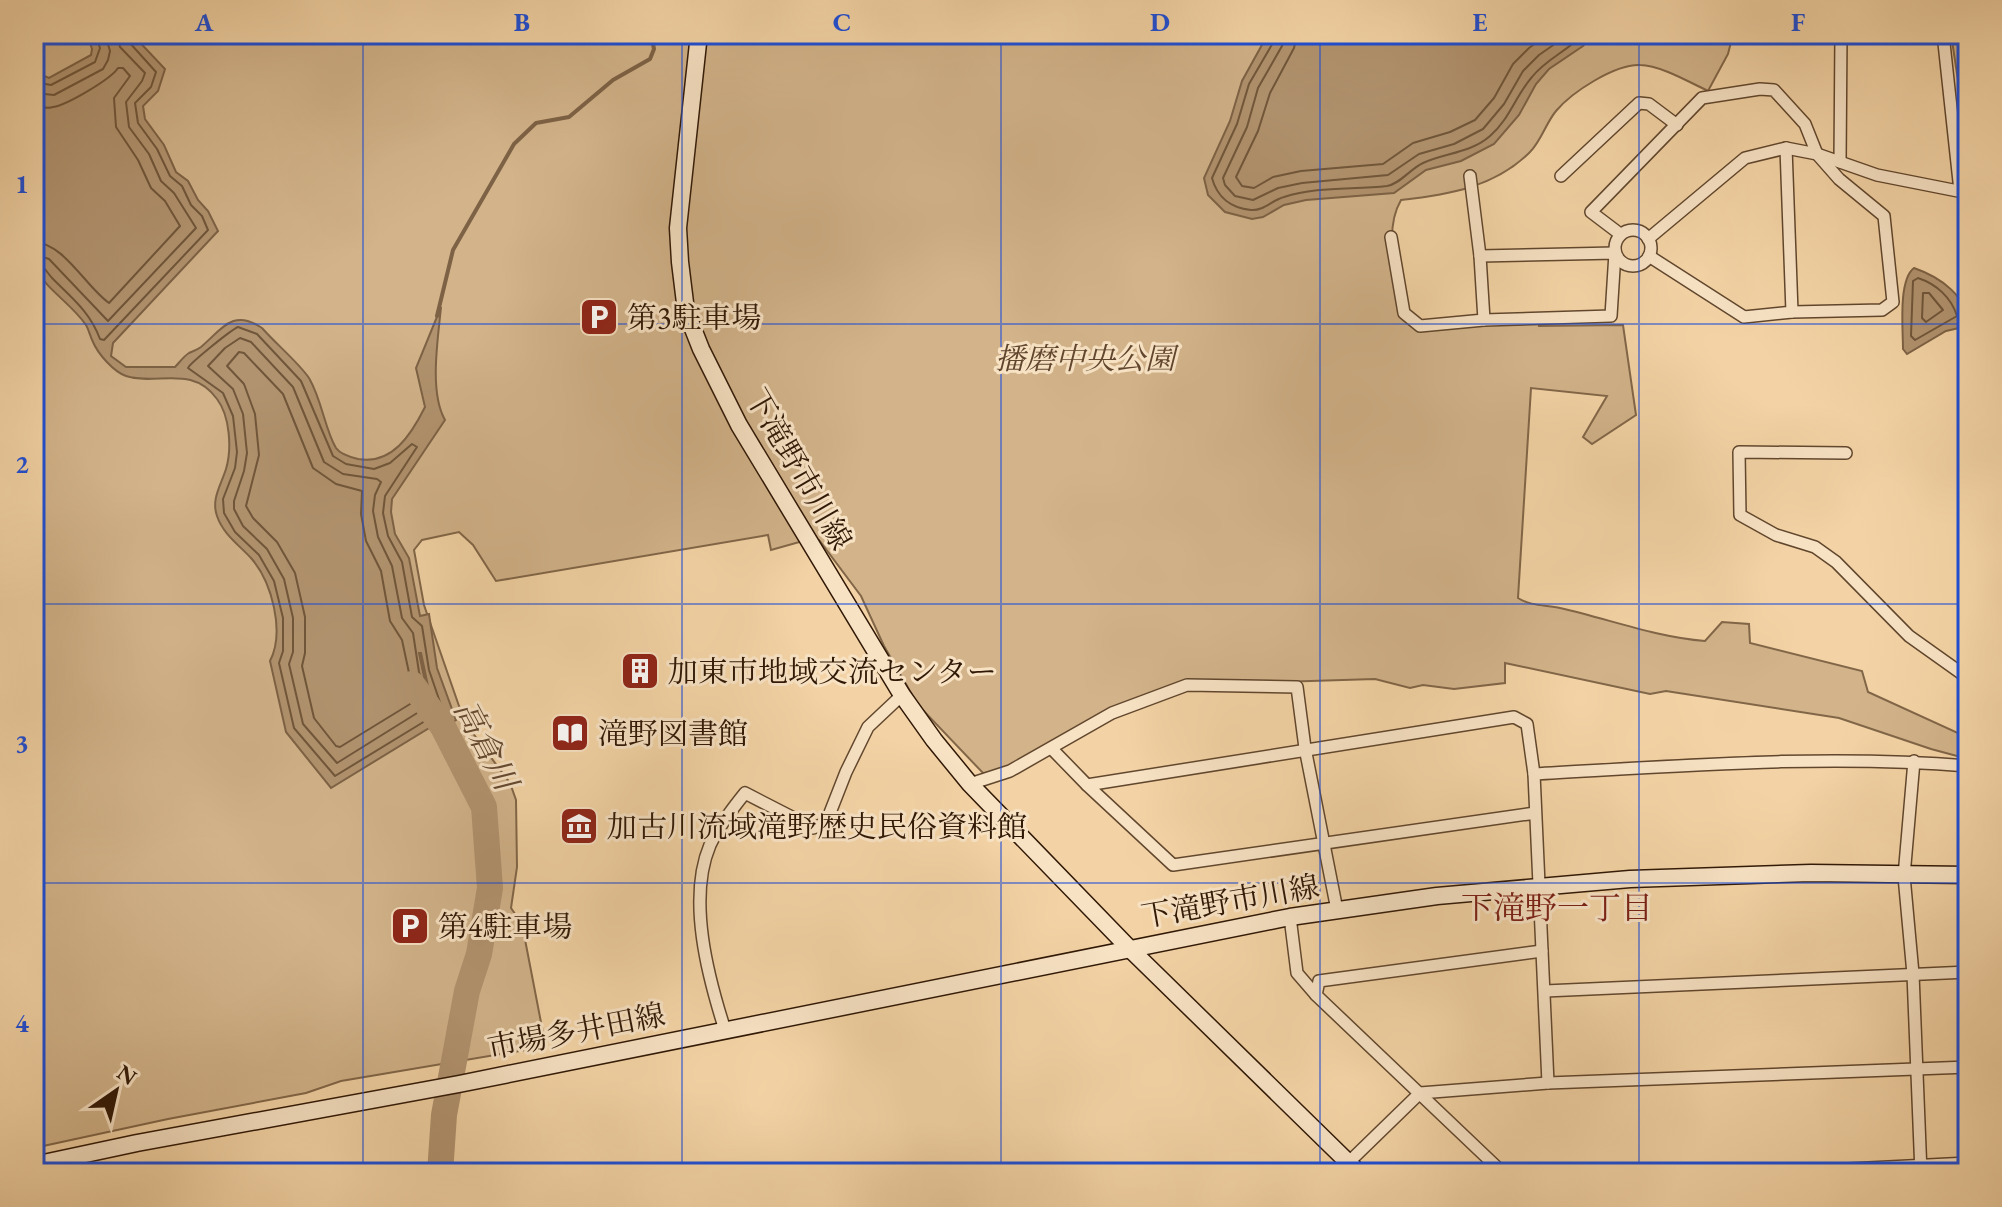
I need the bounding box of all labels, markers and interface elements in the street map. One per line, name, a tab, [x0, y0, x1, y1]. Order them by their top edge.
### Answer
text: A	[194, 5, 214, 39]
text: B	[514, 5, 530, 39]
text: C	[833, 5, 851, 39]
text: D	[1150, 5, 1170, 39]
text: E	[1473, 5, 1488, 39]
text: F	[1791, 5, 1805, 39]
text: 1	[15, 167, 29, 201]
parking icon: 第3駐車場	[578, 296, 620, 338]
place label: 第3駐車場	[627, 298, 761, 337]
park label: 播磨中央公園	[995, 339, 1180, 378]
street label: 下滝野市川線	[737, 381, 861, 557]
text: 2	[15, 447, 29, 481]
building icon: 加東市地域交流センター	[619, 650, 661, 692]
place label: 加東市地域交流センター	[668, 652, 997, 691]
water label: 高倉川	[445, 693, 528, 800]
library icon: 滝野図書館	[549, 712, 591, 754]
place label: 滝野図書館	[598, 714, 748, 753]
text: 3	[15, 726, 29, 760]
museum icon: 加古川流域滝野歴史民俗資料館	[558, 805, 600, 847]
place label: 加古川流域滝野歴史民俗資料館	[607, 807, 1027, 846]
street label: 下滝野市川線	[1138, 866, 1322, 936]
district label: 下滝野一丁目	[1461, 887, 1653, 929]
parking icon: 第4駐車場	[389, 905, 431, 947]
place label: 第4駐車場	[438, 907, 572, 946]
street label: 市場多井田線	[484, 995, 668, 1067]
text: 4	[15, 1006, 29, 1040]
north arrow	[76, 1051, 156, 1131]
text: N	[111, 1058, 143, 1092]

